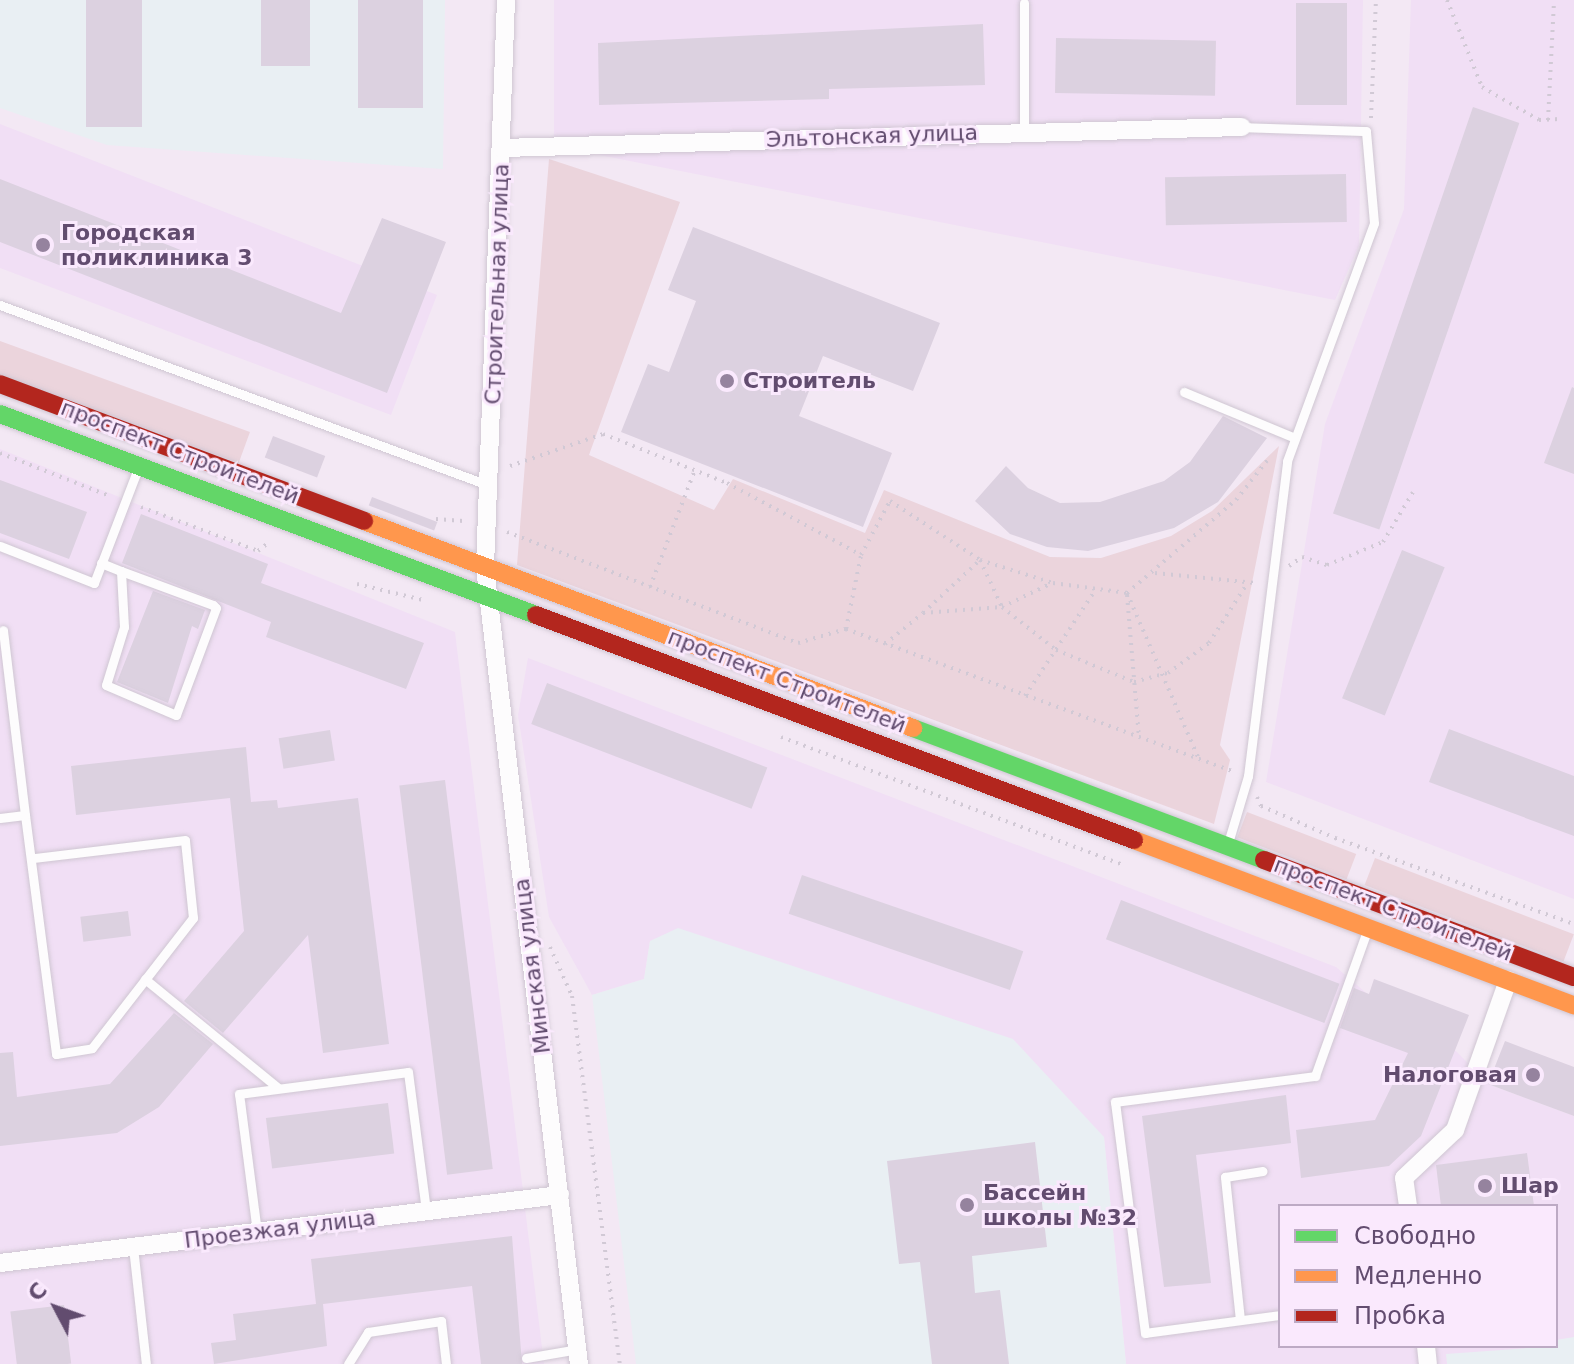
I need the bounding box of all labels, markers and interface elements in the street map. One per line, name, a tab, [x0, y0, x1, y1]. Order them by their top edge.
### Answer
street label: Эльтонская улица	[766, 119, 978, 153]
street label: Строительная улица	[480, 163, 514, 405]
place label: Городская поликлиника 3	[61, 219, 253, 270]
marker: Городская поликлиника 3	[32, 234, 54, 256]
place label: Строитель	[743, 368, 876, 394]
marker: Строитель	[718, 372, 736, 390]
street label: проспект Строителей	[57, 394, 303, 510]
street label: проспект Строителей	[664, 623, 910, 739]
street label: проспект Строителей	[1270, 851, 1516, 967]
street label: Минская улица	[508, 877, 556, 1055]
place label: Налоговая	[1383, 1062, 1517, 1088]
marker: Налоговая	[1524, 1066, 1542, 1084]
place label: Шар	[1501, 1173, 1559, 1199]
marker: Шар	[1476, 1177, 1494, 1195]
place label: Бассейн школы №32	[983, 1179, 1137, 1230]
marker: Бассейн школы №32	[958, 1196, 976, 1214]
street label: Проезжая улица	[183, 1204, 377, 1254]
legend	[1278, 1204, 1558, 1348]
text: Свободно	[1354, 1222, 1476, 1250]
text: Медленно	[1354, 1262, 1482, 1290]
north arrow	[16, 1268, 96, 1348]
text: С	[23, 1278, 52, 1306]
text: Пробка	[1354, 1302, 1446, 1330]

